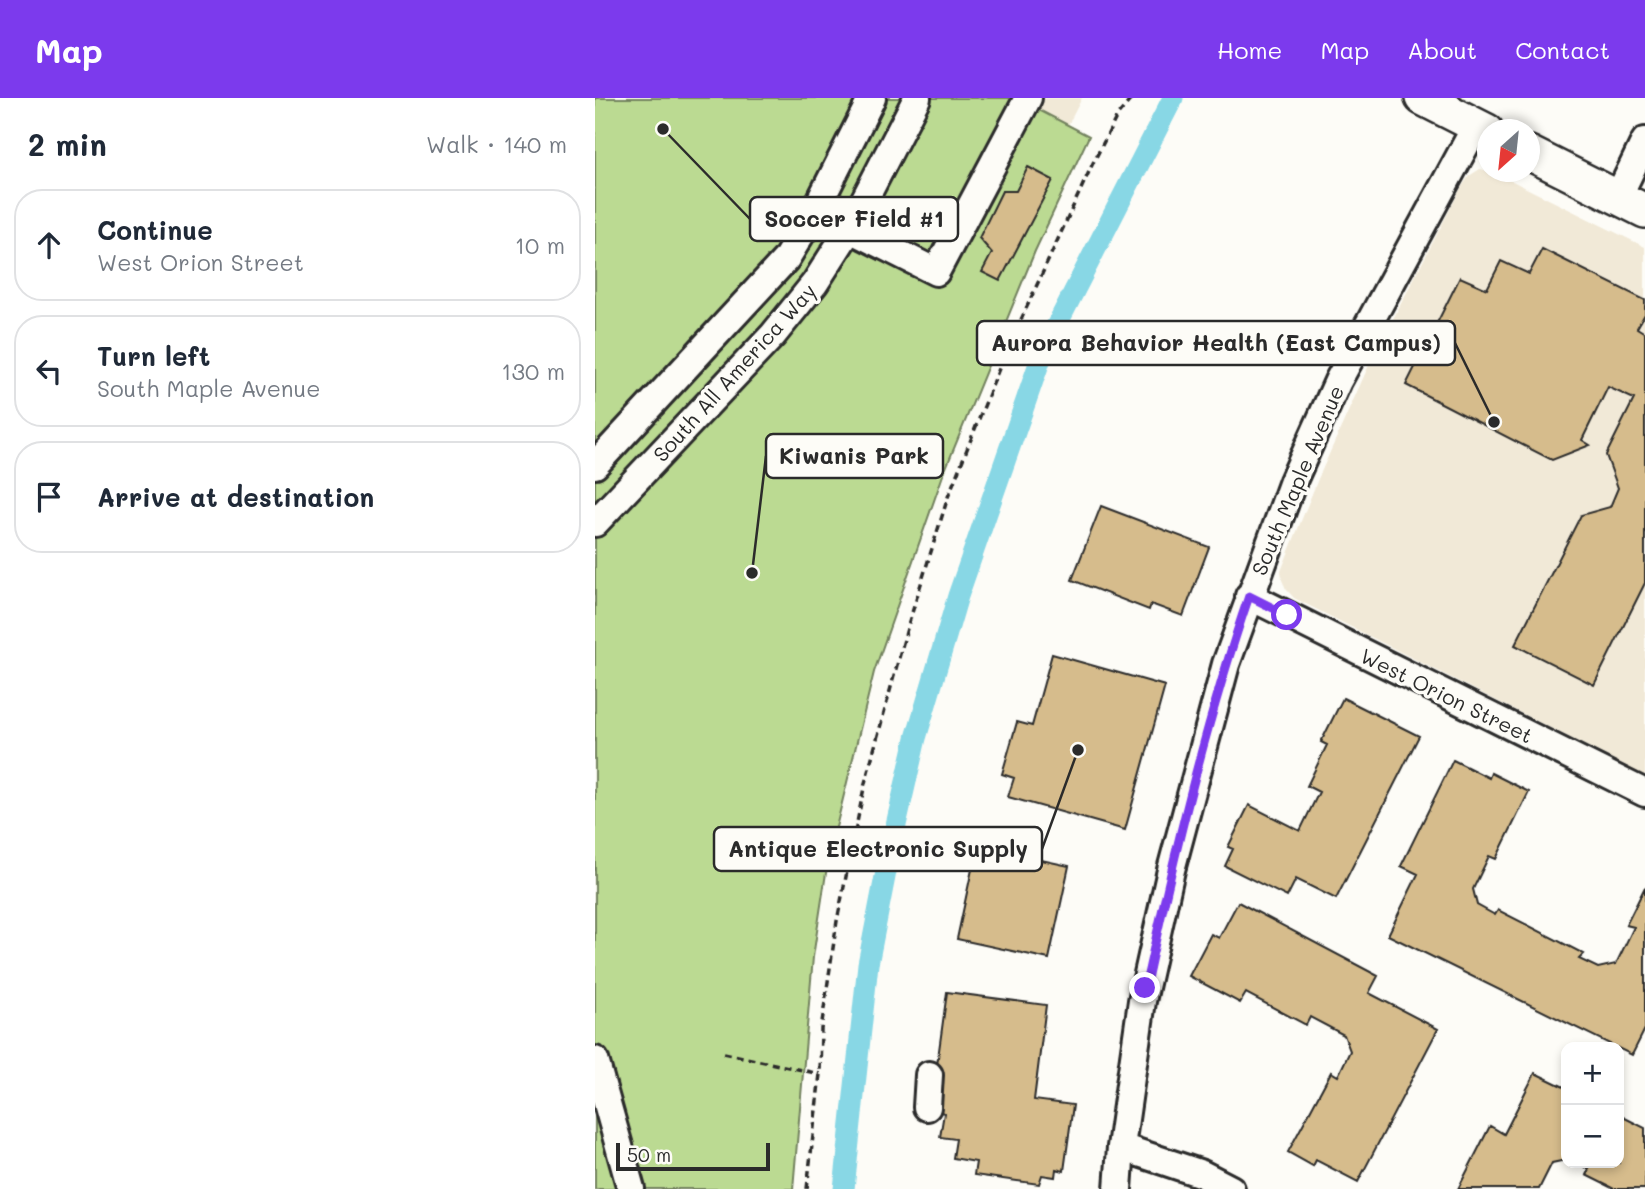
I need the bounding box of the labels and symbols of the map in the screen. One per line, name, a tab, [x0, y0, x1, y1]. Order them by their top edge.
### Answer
north arrow	[1477, 119, 1540, 182]
callout: Soccer Field #1	[750, 197, 958, 241]
text: Soccer Field #1	[764, 203, 944, 233]
street label: South All America Way	[647, 277, 821, 467]
callout: Aurora Behavior Health (East Campus)	[977, 321, 1455, 365]
text: Aurora Behavior Health (East Campus)	[991, 327, 1441, 357]
street label: South Maple Avenue	[1245, 381, 1349, 579]
callout: Kiwanis Park	[766, 434, 943, 478]
text: Kiwanis Park	[779, 440, 929, 470]
route start	[1271, 599, 1302, 630]
street label: West Orion Street	[1356, 641, 1538, 749]
callout: Antique Electronic Supply	[714, 827, 1042, 871]
text: Antique Electronic Supply	[728, 833, 1028, 863]
route end	[1129, 972, 1160, 1003]
scale bar	[616, 1140, 770, 1172]

